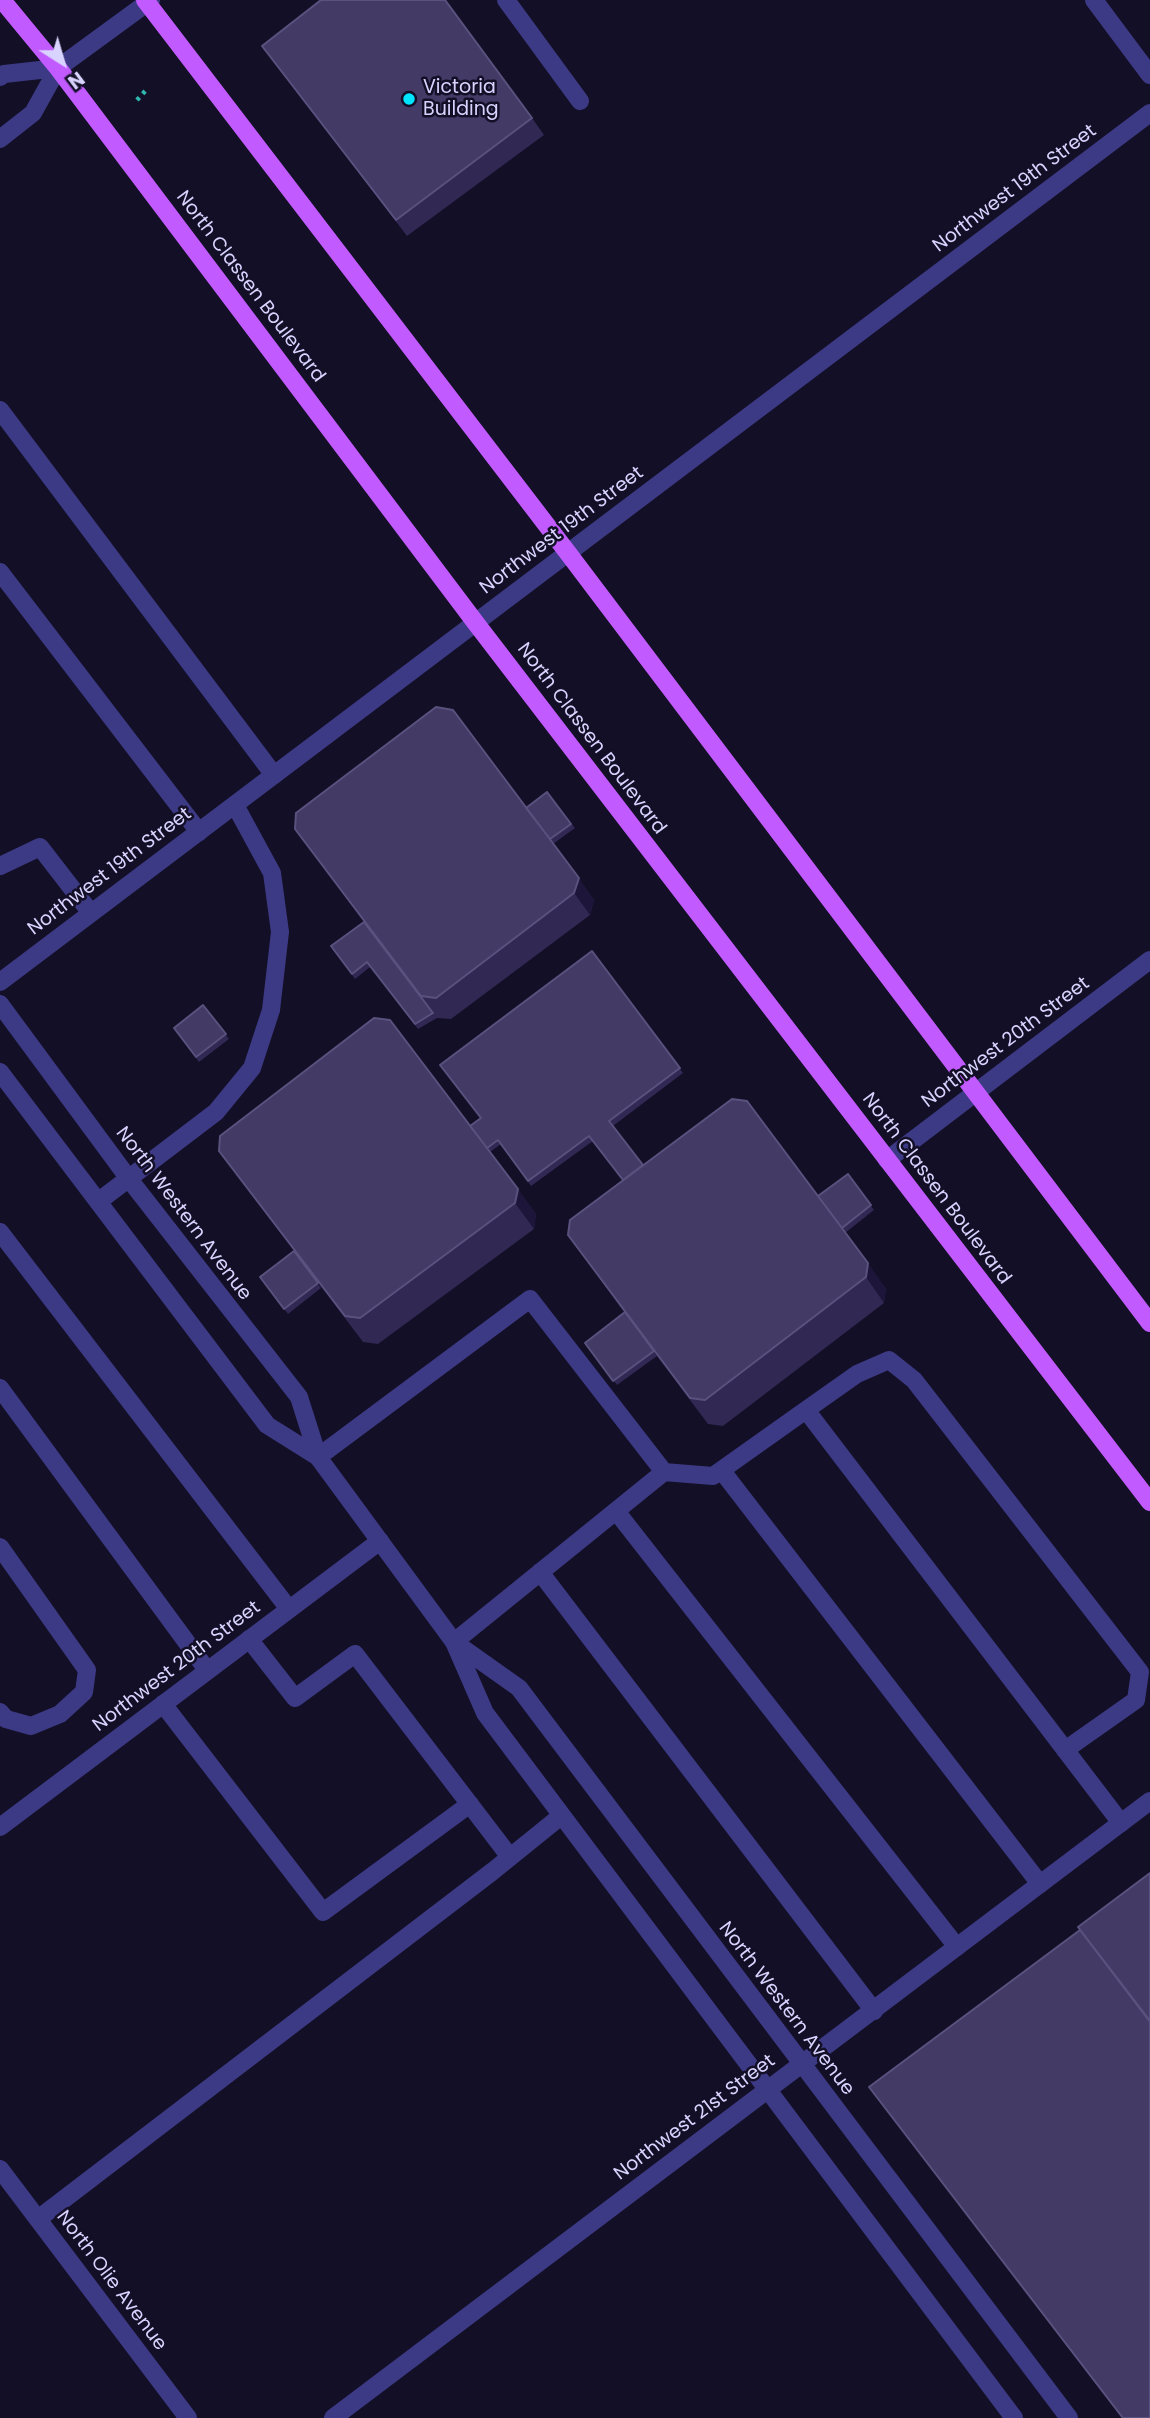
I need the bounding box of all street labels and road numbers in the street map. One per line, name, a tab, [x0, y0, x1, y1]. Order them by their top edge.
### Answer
street label: Northwest 19th Street	[929, 120, 1101, 258]
street label: North Classen Boulevard	[171, 187, 329, 387]
street label: Northwest 19th Street	[476, 462, 648, 600]
street label: North Classen Boulevard	[512, 639, 670, 839]
street label: Northwest 19th Street	[24, 803, 196, 941]
street label: Northwest 20th Street	[918, 973, 1094, 1113]
street label: North Classen Boulevard	[857, 1089, 1015, 1289]
street label: North Western Avenue	[110, 1123, 256, 1305]
street label: Northwest 20th Street	[89, 1597, 265, 1737]
street label: North Western Avenue	[713, 1918, 859, 2100]
street label: Northwest 21st Street	[610, 2050, 780, 2186]
street label: North Olie Avenue	[51, 2207, 171, 2355]

